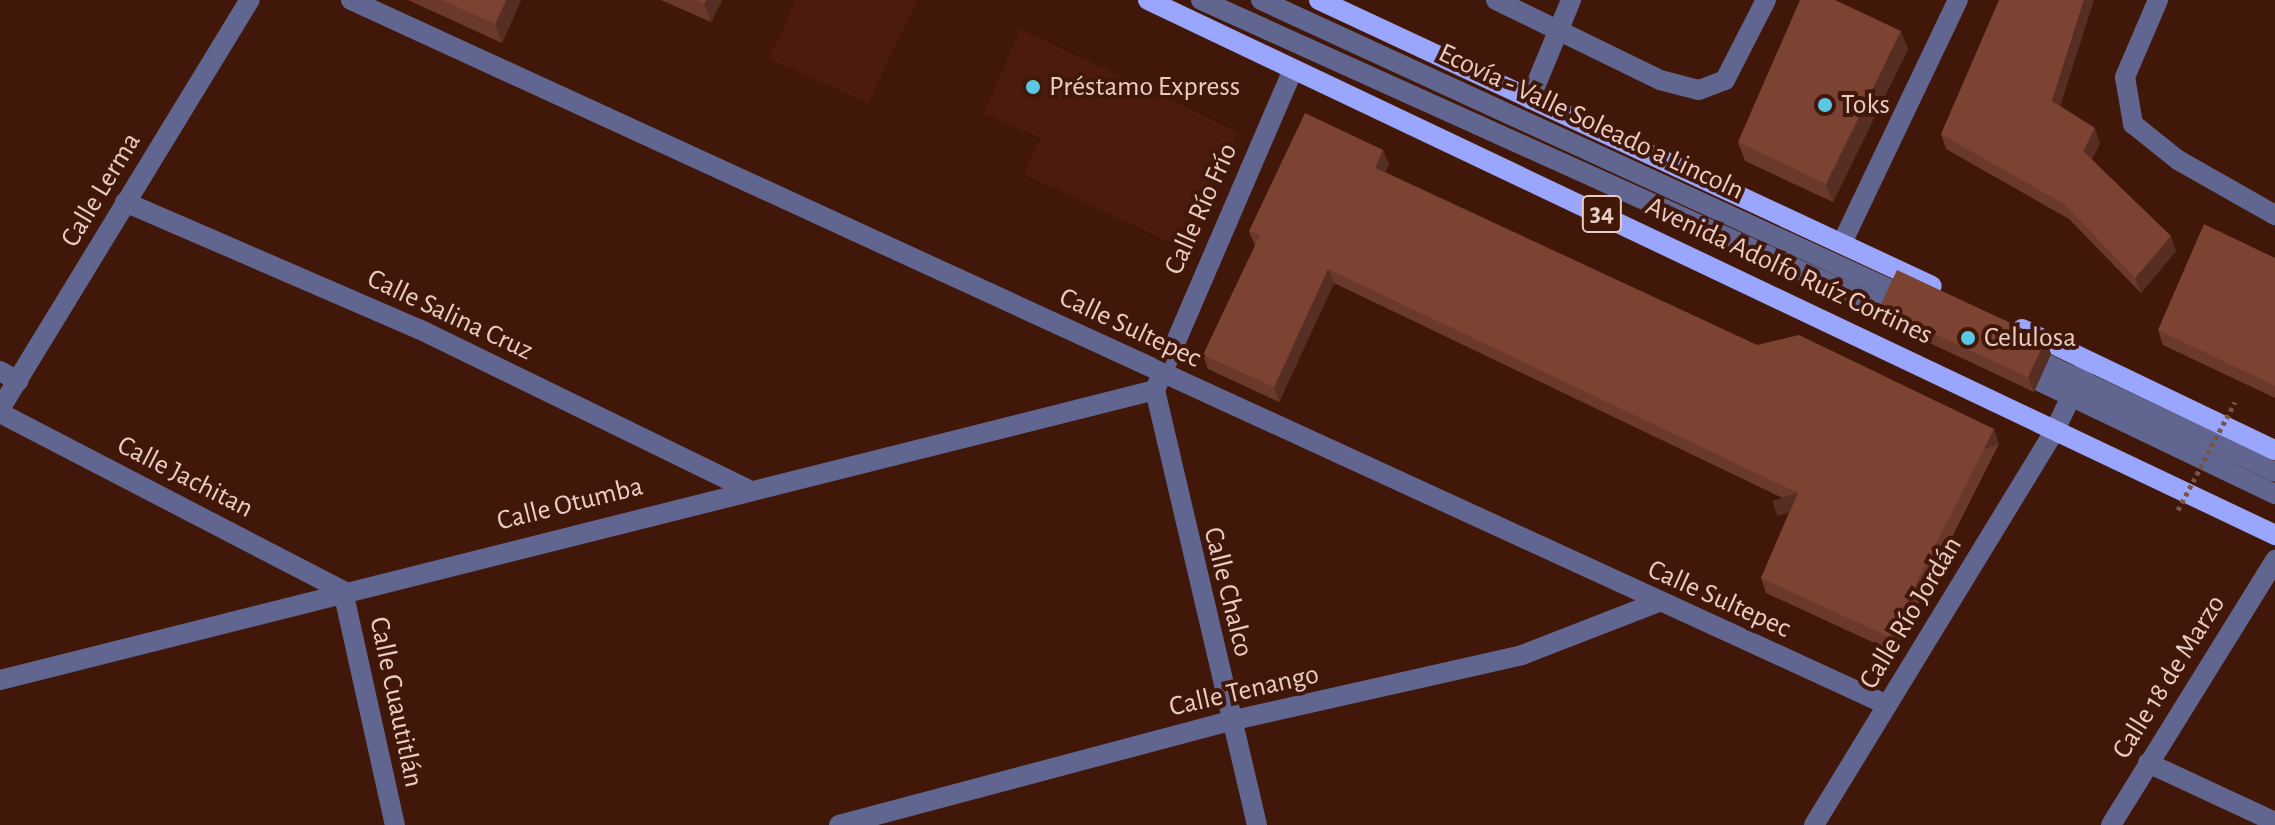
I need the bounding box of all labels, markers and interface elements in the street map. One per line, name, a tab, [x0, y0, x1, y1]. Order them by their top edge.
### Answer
street label: Ecovía - Valle Soleado a Lincoln	[1433, 36, 1749, 208]
place label: Préstamo Express	[1049, 70, 1240, 104]
marker: Préstamo Express	[1024, 78, 1042, 96]
place label: Toks	[1841, 88, 1890, 122]
marker: Toks	[1816, 96, 1834, 114]
street label: Calle Lerma	[54, 127, 148, 253]
street label: Calle Río Frío	[1157, 138, 1245, 280]
street label: Avenida Adolfo Ruíz Cortines	[1640, 190, 1938, 352]
road number: 34	[1580, 192, 1624, 236]
street label: Calle Salina Cruz	[362, 262, 538, 368]
street label: Calle Sultepec	[1054, 281, 1206, 375]
place label: Celulosa	[1984, 321, 2076, 355]
marker: Celulosa	[1959, 329, 1977, 347]
street label: Calle Jachitan	[111, 428, 259, 526]
street label: Calle Otumba	[494, 470, 646, 538]
street label: Calle Chalco	[1196, 524, 1260, 660]
street label: Calle Río Jordán	[1852, 531, 1970, 695]
street label: Calle Sultepec	[1642, 553, 1796, 645]
street label: Calle 18 de Marzo	[2105, 589, 2233, 765]
street label: Calle Cuautitlán	[362, 614, 430, 790]
street label: Calle Tenango	[1166, 657, 1322, 725]

